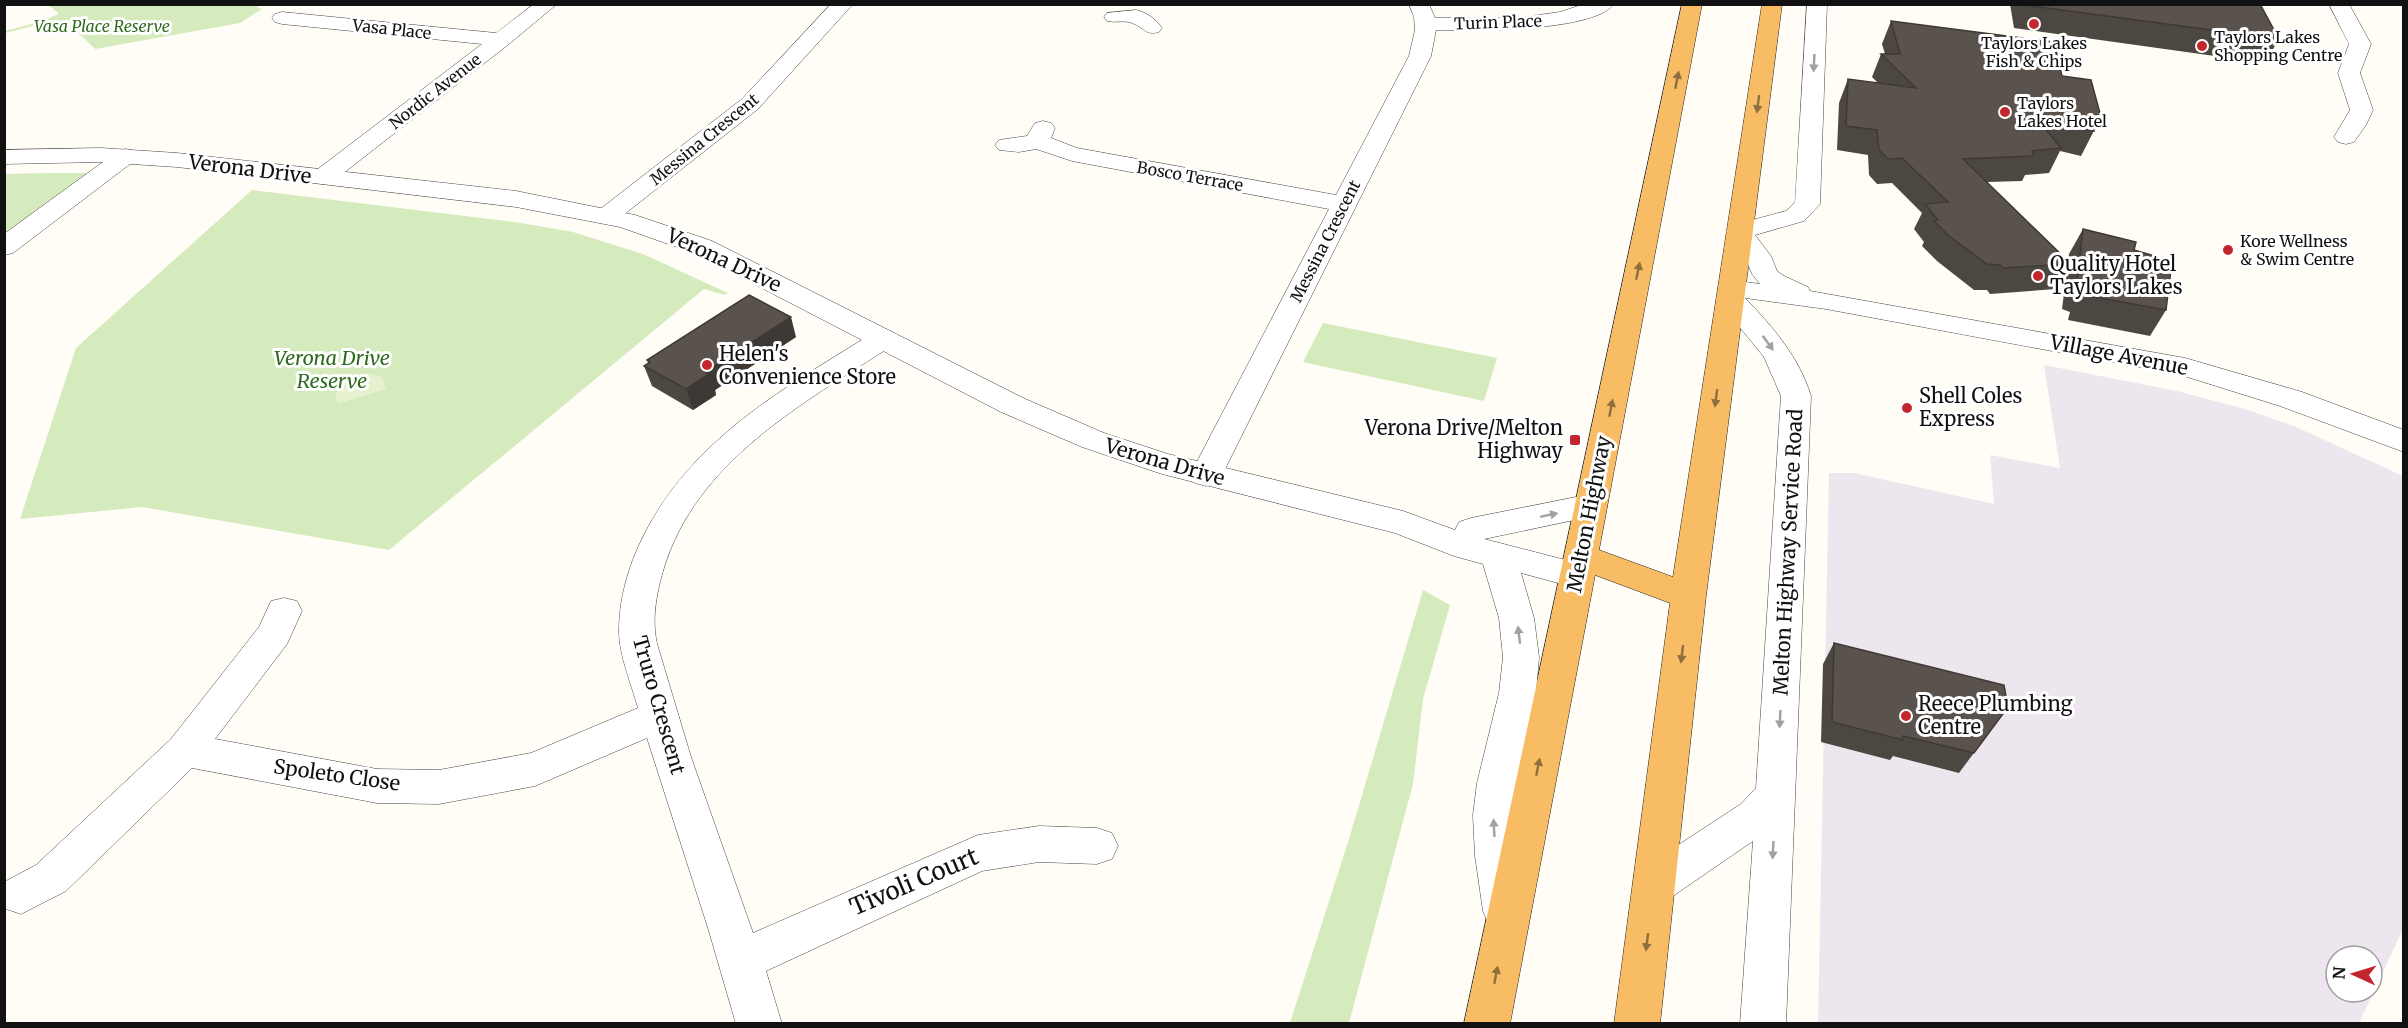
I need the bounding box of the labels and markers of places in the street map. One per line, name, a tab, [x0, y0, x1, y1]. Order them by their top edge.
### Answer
marker: Taylors Lakes Fish & Chips	[2027, 17, 2041, 31]
place label: Taylors Lakes Shopping Centre	[2214, 27, 2342, 65]
place label: Taylors Lakes Fish & Chips	[1981, 33, 2087, 71]
marker: Taylors Lakes Shopping Centre	[2195, 39, 2209, 53]
place label: Taylors Lakes Hotel	[2017, 93, 2107, 131]
marker: Taylors Lakes Hotel	[1998, 105, 2012, 119]
place label: Kore Wellness & Swim Centre	[2240, 231, 2354, 269]
marker: Kore Wellness & Swim Centre	[2221, 243, 2235, 257]
place label: Quality Hotel Taylors Lakes	[2050, 251, 2183, 299]
marker: Quality Hotel Taylors Lakes	[2031, 269, 2045, 283]
place label: Helen's Convenience Store	[719, 341, 896, 389]
marker: Helen's Convenience Store	[700, 358, 714, 372]
place label: Shell Coles Express	[1919, 383, 2022, 431]
marker: Shell Coles Express	[1900, 401, 1914, 415]
place label: Verona Drive/Melton Highway	[1364, 415, 1563, 463]
marker: Verona Drive/Melton Highway	[1568, 433, 1582, 447]
place label: Reece Plumbing Centre	[1918, 691, 2073, 739]
marker: Reece Plumbing Centre	[1899, 709, 1913, 723]

